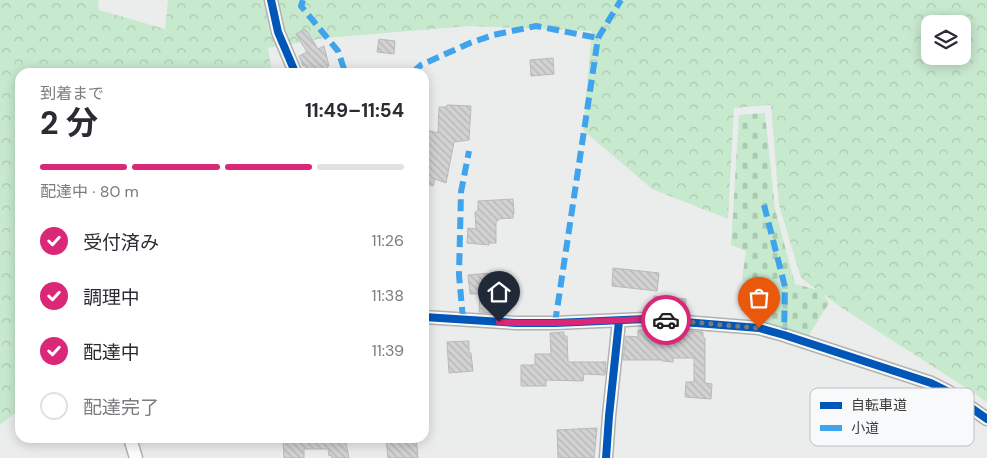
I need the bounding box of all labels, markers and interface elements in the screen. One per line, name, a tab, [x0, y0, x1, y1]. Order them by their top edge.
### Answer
map controls	[921, 15, 971, 65]
button: layers	[921, 15, 971, 65]
text: 到着まで	[40, 83, 104, 104]
text: 11:49–11:54	[305, 98, 404, 123]
text: 2 分	[40, 102, 98, 144]
text: 配達中 · 80 m	[40, 181, 139, 202]
icon: check	[40, 227, 68, 255]
text: 受付済み	[83, 230, 159, 255]
text: 11:26	[372, 230, 404, 251]
pin	[478, 271, 520, 322]
pin	[738, 277, 780, 328]
icon: home	[485, 278, 513, 306]
icon: check	[40, 282, 68, 310]
icon: bag	[745, 284, 773, 312]
text: 調理中	[83, 285, 140, 310]
text: 11:38	[372, 285, 404, 306]
courier	[641, 295, 691, 345]
icon: car	[652, 306, 680, 334]
icon: check	[40, 337, 68, 365]
text: 配達中	[83, 340, 140, 365]
text: 11:39	[372, 340, 404, 361]
legend	[810, 388, 974, 446]
text: 配達完了	[83, 395, 159, 420]
text: 自転車道	[851, 396, 907, 414]
text: 小道	[851, 419, 879, 437]

